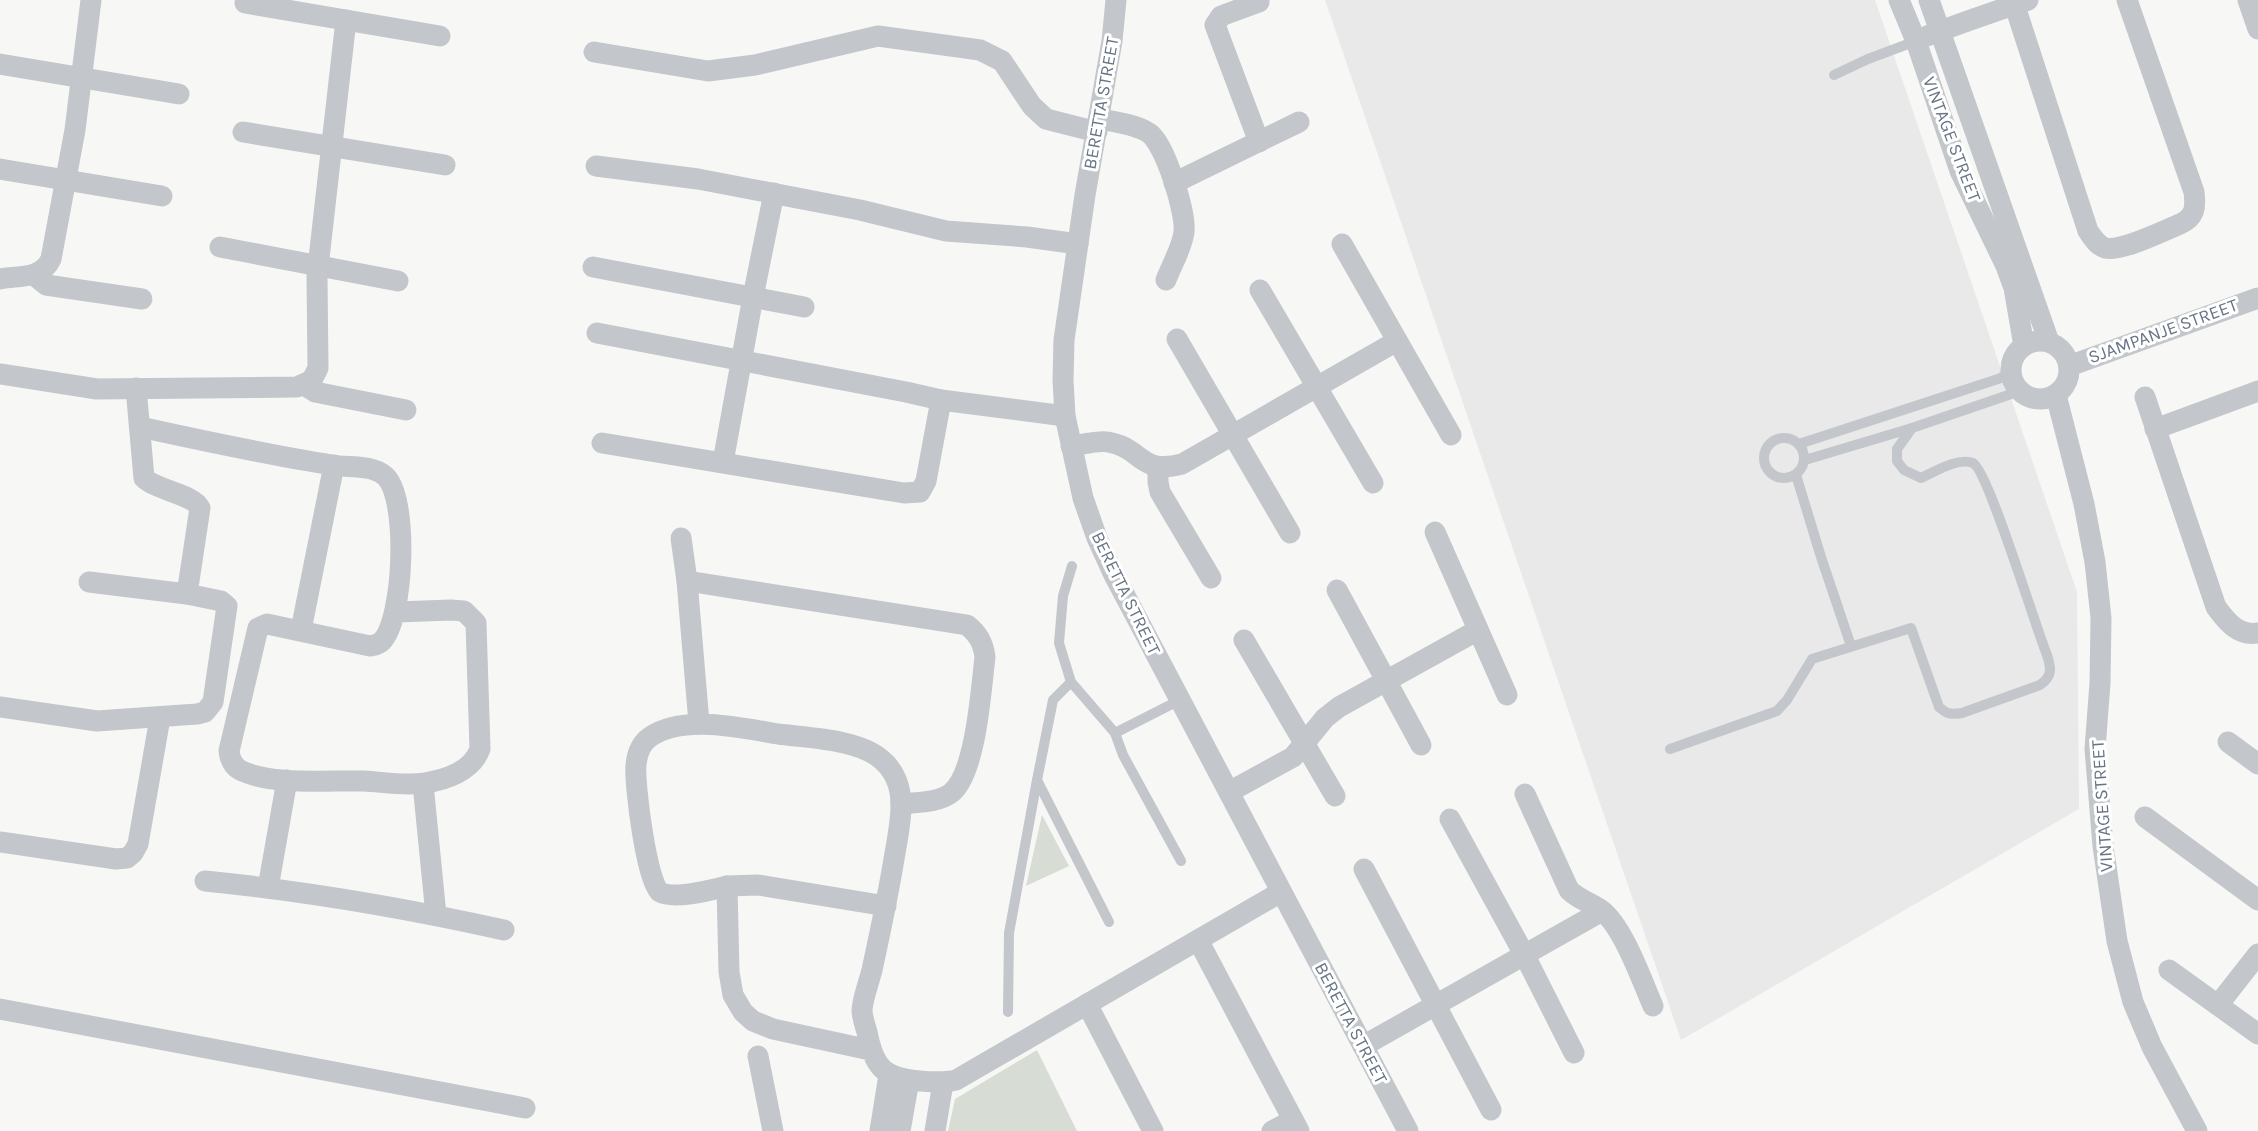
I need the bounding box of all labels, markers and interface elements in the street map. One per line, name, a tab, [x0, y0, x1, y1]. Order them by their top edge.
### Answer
street label: BERETTA STREET	[1078, 35, 1124, 171]
street label: VINTAGE STREET	[1918, 73, 1986, 205]
street label: SJAMPANJE STREET	[2085, 294, 2241, 368]
street label: BERETTA STREET	[1087, 528, 1165, 658]
street label: VINTAGE STREET	[2086, 739, 2118, 873]
street label: BERETTA STREET	[1310, 958, 1392, 1088]

